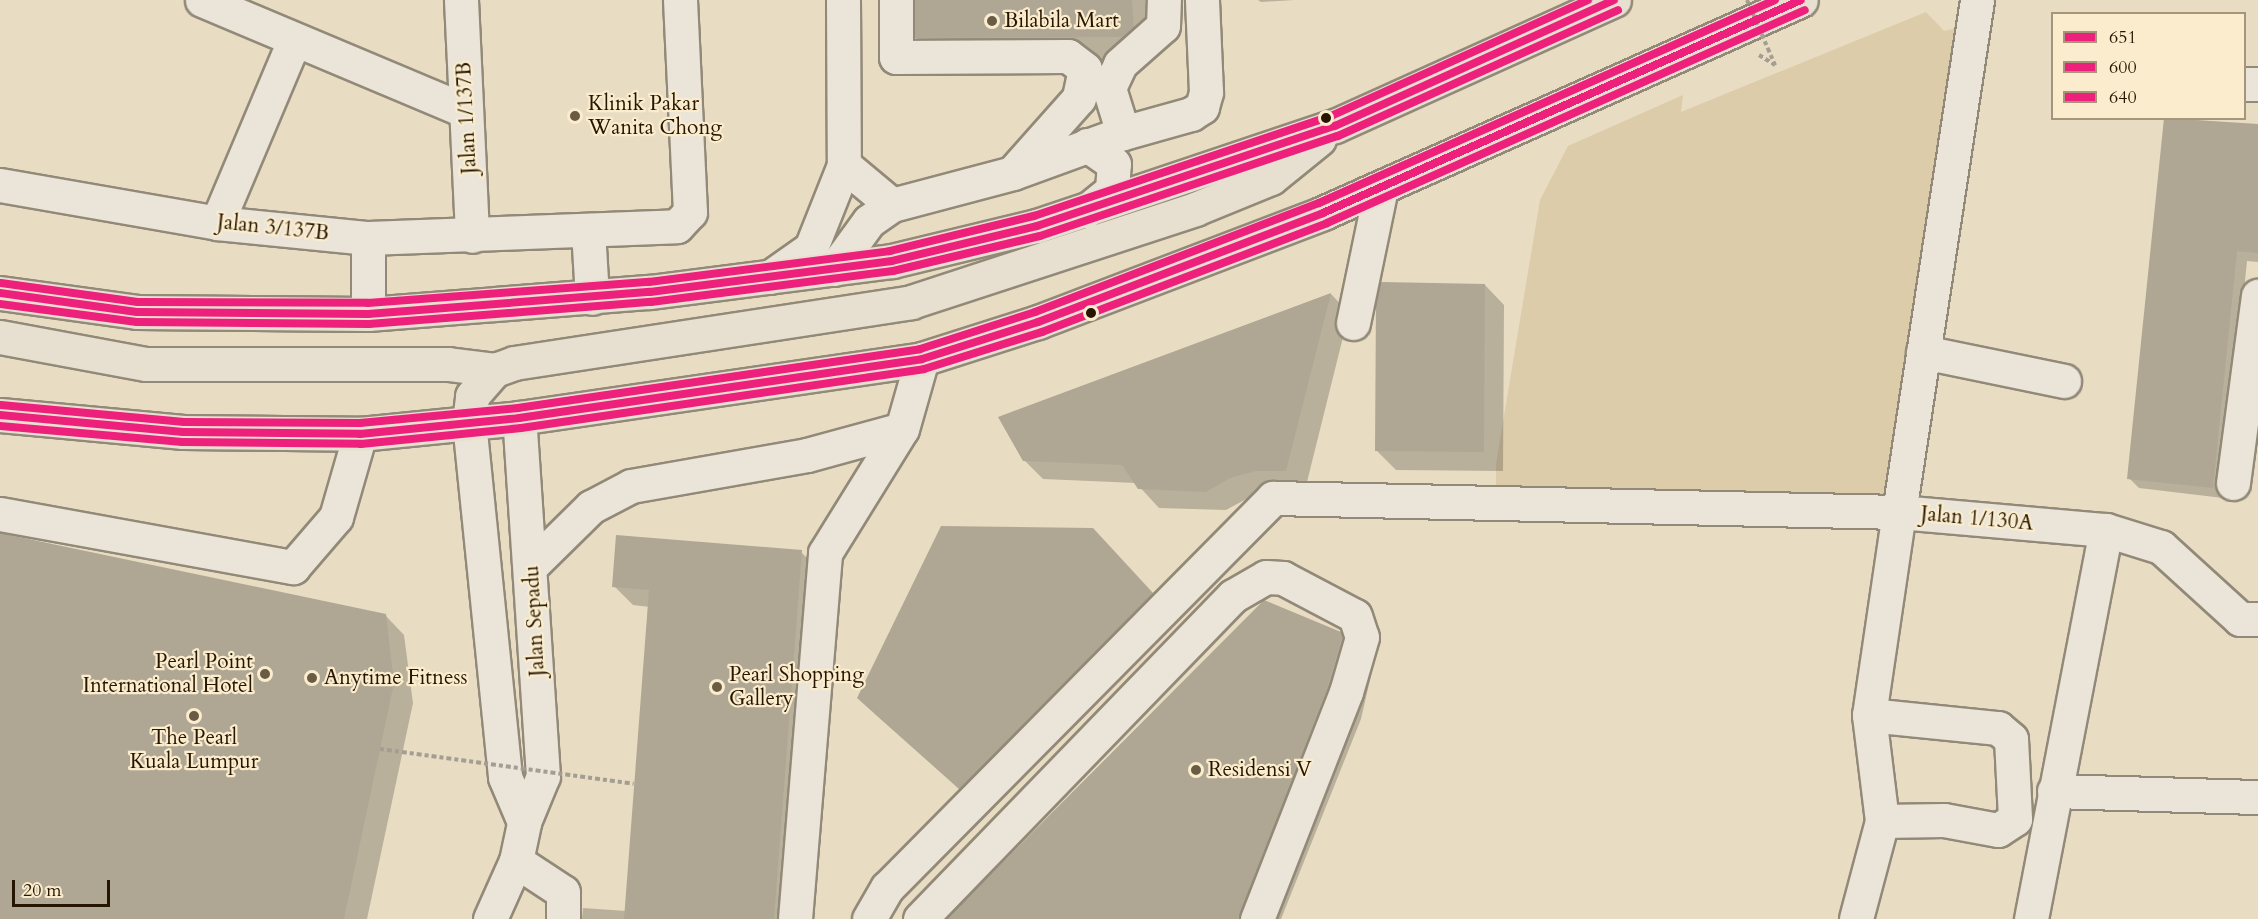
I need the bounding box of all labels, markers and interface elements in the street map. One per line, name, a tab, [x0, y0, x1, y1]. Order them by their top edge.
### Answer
place label: Bilabila Mart	[1004, 8, 1119, 34]
legend	[2051, 12, 2246, 120]
marker: Bilabila Mart	[985, 14, 999, 28]
text: 651	[2109, 25, 2137, 50]
text: 600	[2109, 55, 2137, 80]
street label: Jalan 1/137B	[451, 61, 483, 175]
text: 640	[2109, 85, 2137, 110]
place label: Klinik Pakar Wanita Chong	[588, 91, 722, 141]
marker: Klinik Pakar Wanita Chong	[566, 107, 584, 125]
unlabelled marker	[1320, 112, 1332, 124]
street label: Jalan 3/137B	[216, 210, 330, 246]
unlabelled marker	[1085, 307, 1097, 319]
street label: Jalan 1/130A	[1920, 502, 2034, 536]
street label: Jalan Sepadu	[520, 565, 550, 677]
place label: Pearl Point International Hotel	[83, 649, 253, 699]
place label: Pearl Shopping Gallery	[729, 662, 864, 712]
place label: Anytime Fitness	[324, 665, 467, 691]
marker: Pearl Point International Hotel	[258, 667, 272, 681]
marker: Anytime Fitness	[305, 671, 319, 685]
marker: Pearl Shopping Gallery	[710, 680, 724, 694]
marker: The Pearl Kuala Lumpur	[187, 709, 201, 723]
place label: The Pearl Kuala Lumpur	[130, 725, 258, 775]
place label: Residensi V	[1208, 757, 1312, 783]
marker: Residensi V	[1189, 763, 1203, 777]
scale bar	[15, 868, 112, 906]
text: 20 m	[23, 878, 62, 903]

